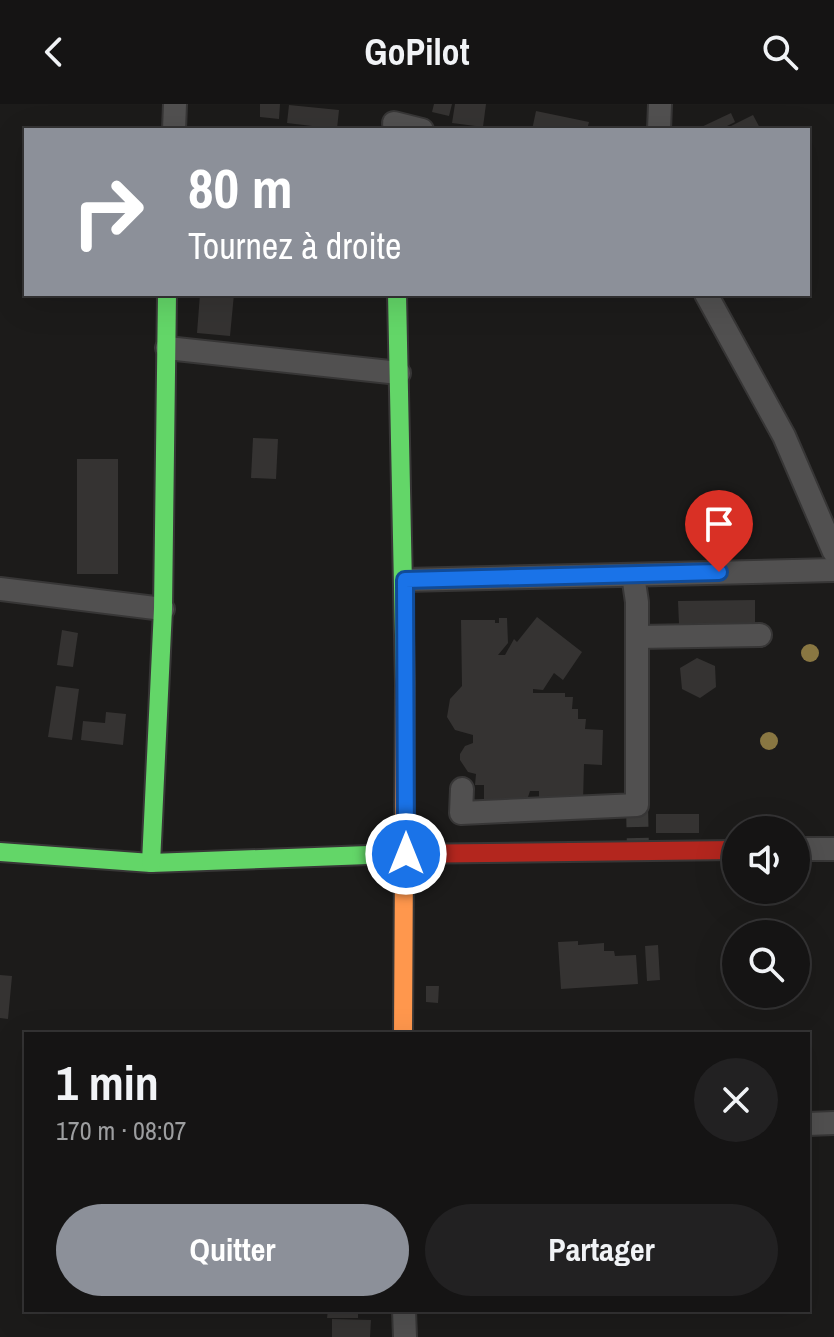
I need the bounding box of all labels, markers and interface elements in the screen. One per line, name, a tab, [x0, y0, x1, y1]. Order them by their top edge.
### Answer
text: GoPilot	[365, 28, 469, 76]
icon: back	[32, 30, 76, 74]
icon: search	[758, 30, 802, 74]
text: 80 m	[188, 150, 293, 225]
icon: right	[56, 160, 160, 264]
text: Tournez à droite	[188, 222, 401, 270]
pin	[685, 490, 753, 572]
icon: arrive	[697, 502, 741, 546]
position arrow	[364, 812, 448, 896]
map controls	[722, 816, 810, 1008]
button: sound	[722, 816, 810, 904]
button: search	[722, 920, 810, 1008]
text: 1 min	[56, 1050, 159, 1115]
button: close	[694, 1058, 778, 1142]
text: 170 m · 08:07	[56, 1113, 186, 1148]
button: Quitter	[56, 1204, 409, 1296]
button: Partager	[425, 1204, 778, 1296]

